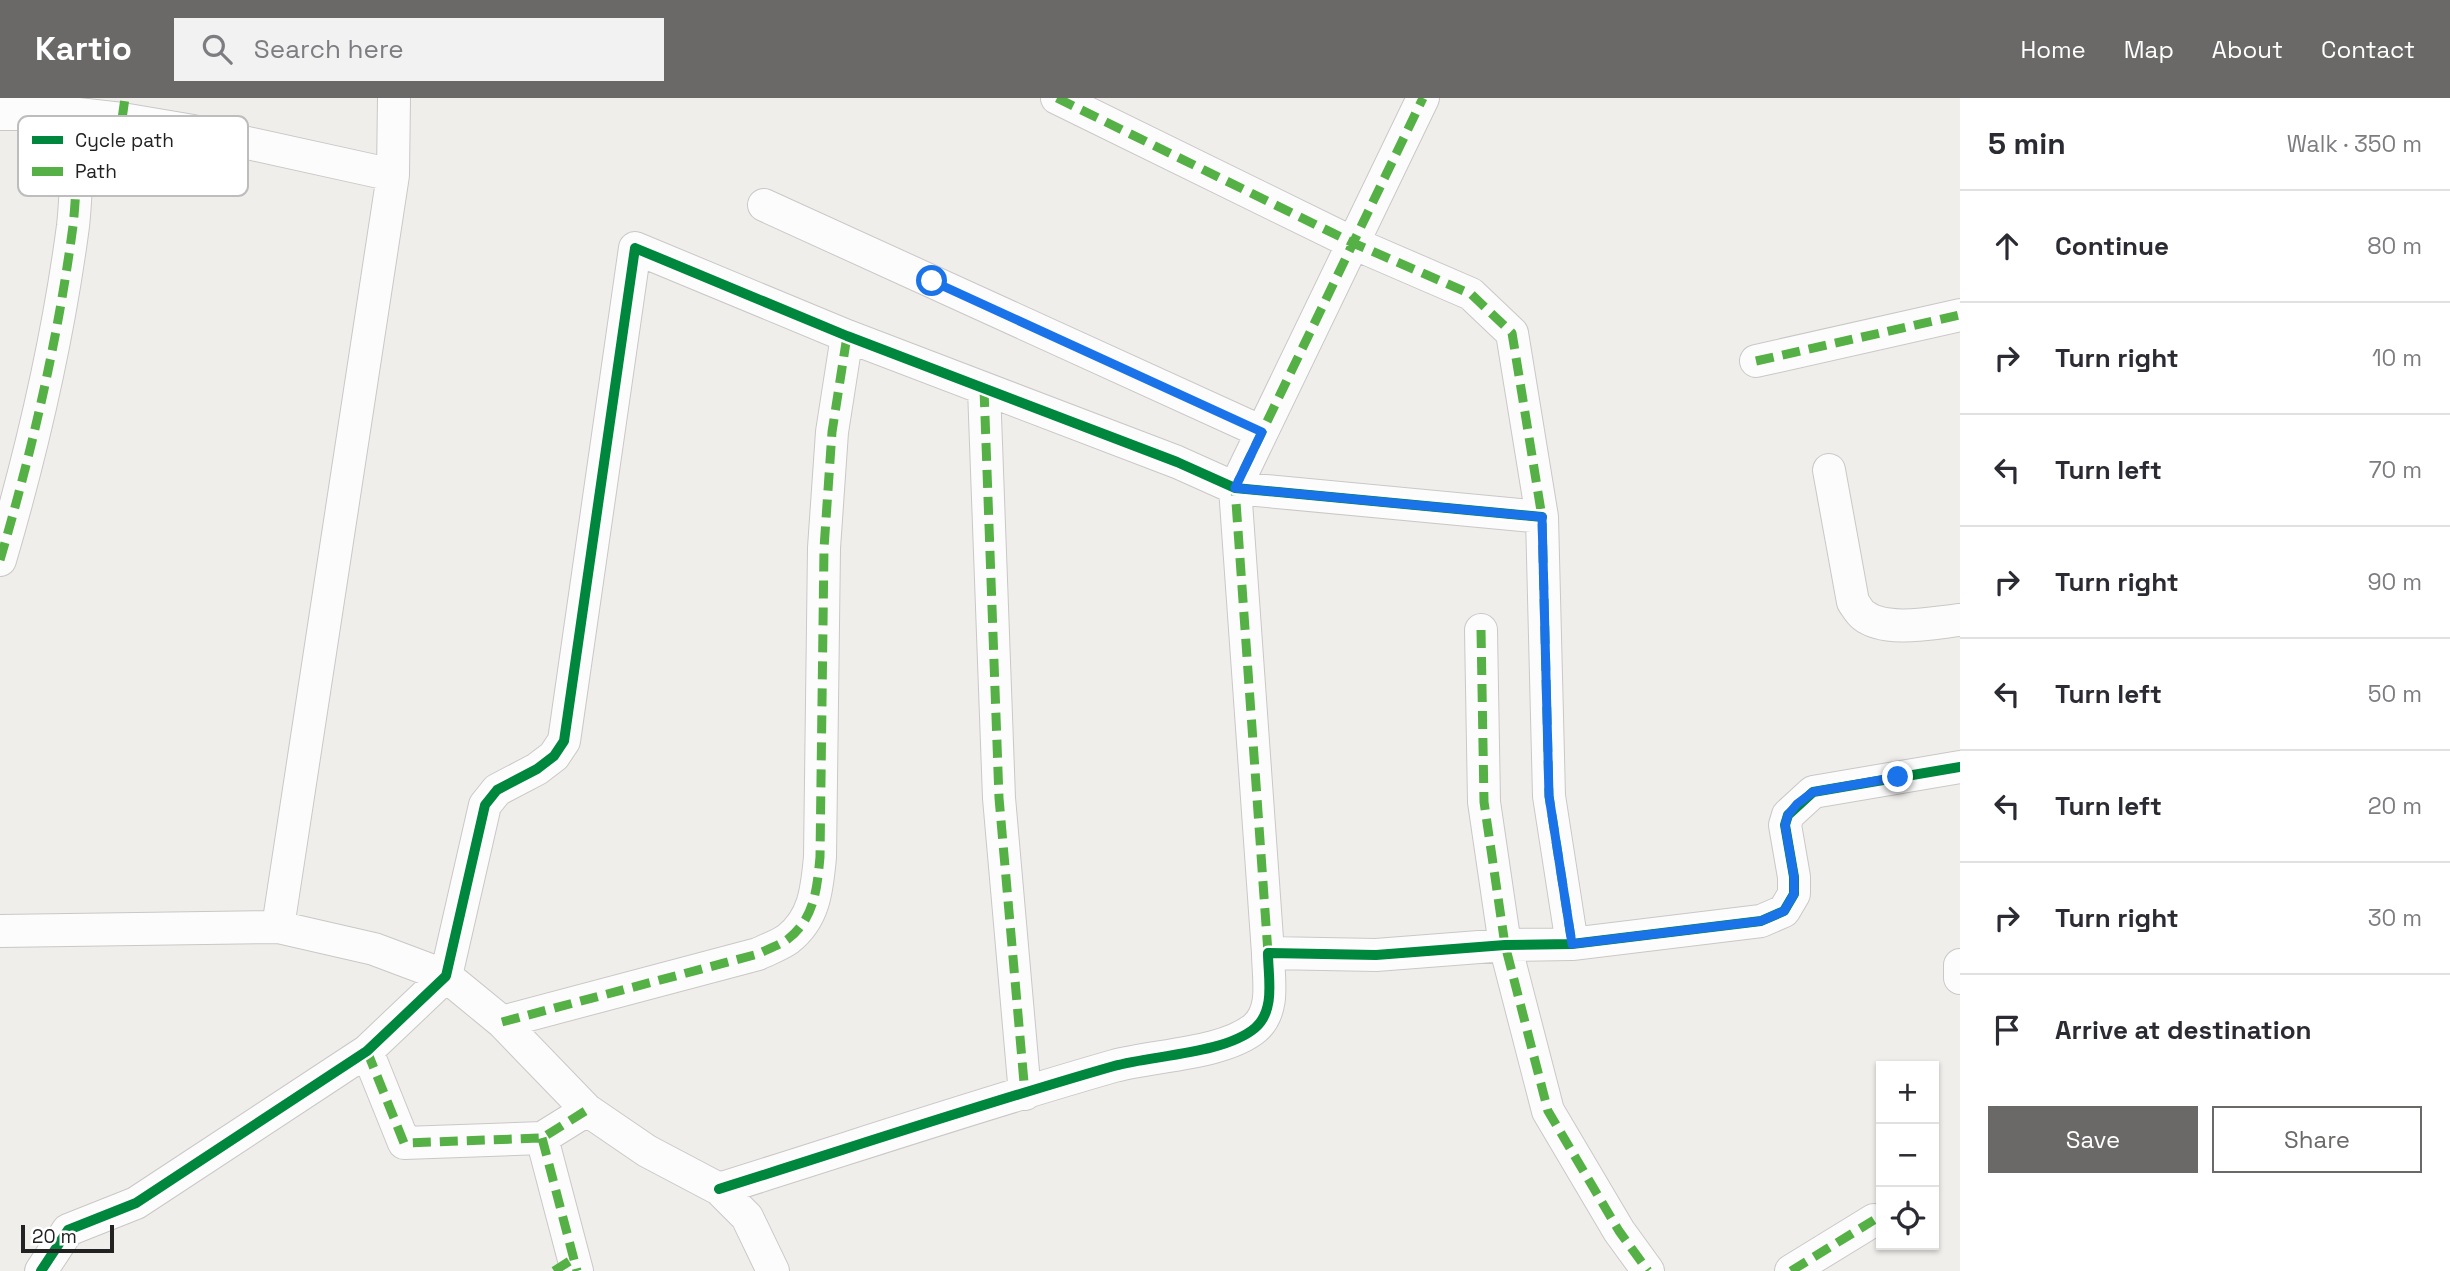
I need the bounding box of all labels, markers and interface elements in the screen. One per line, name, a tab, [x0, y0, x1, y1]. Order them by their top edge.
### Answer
search box	[174, 18, 664, 81]
text: Kartio	[35, 28, 132, 70]
icon: search	[198, 30, 236, 68]
text: Search here	[254, 32, 404, 66]
text: Home	[2020, 34, 2086, 65]
text: Map	[2124, 34, 2174, 65]
text: About	[2212, 34, 2283, 65]
text: Contact	[2321, 34, 2415, 65]
legend	[18, 116, 248, 196]
text: 5 min	[1988, 124, 2066, 163]
text: Cycle path	[75, 128, 174, 153]
text: Walk · 350 m	[2287, 129, 2422, 159]
text: Path	[75, 159, 117, 184]
icon: ahead	[1988, 227, 2026, 265]
text: Continue	[2055, 229, 2169, 263]
text: 80 m	[2367, 231, 2422, 261]
route start	[916, 265, 947, 296]
icon: right	[1988, 339, 2026, 377]
text: Turn right	[2055, 341, 2179, 375]
text: 10 m	[2372, 343, 2422, 373]
icon: left	[1988, 451, 2026, 489]
text: Turn left	[2055, 453, 2162, 487]
text: 70 m	[2369, 455, 2422, 485]
icon: right	[1988, 563, 2026, 601]
text: Turn right	[2055, 565, 2179, 599]
text: 90 m	[2367, 567, 2422, 597]
icon: left	[1988, 675, 2026, 713]
text: Turn left	[2055, 677, 2162, 711]
text: 50 m	[2368, 679, 2422, 709]
route end	[1882, 761, 1913, 792]
icon: left	[1988, 787, 2026, 825]
text: Turn left	[2055, 789, 2162, 823]
text: 20 m	[2368, 791, 2422, 821]
icon: right	[1988, 899, 2026, 937]
text: Turn right	[2055, 901, 2179, 935]
text: 30 m	[2368, 903, 2422, 933]
icon: arrive	[1988, 1011, 2026, 1049]
text: Arrive at destination	[2055, 1013, 2312, 1047]
map controls	[1876, 1061, 1939, 1250]
button: +	[1876, 1061, 1939, 1124]
button: Save	[1988, 1106, 2198, 1173]
button: Share	[2212, 1106, 2422, 1173]
button: −	[1876, 1124, 1939, 1187]
button: locate	[1876, 1187, 1939, 1250]
scale bar	[21, 1222, 114, 1254]
text: 20 m	[32, 1224, 77, 1249]

